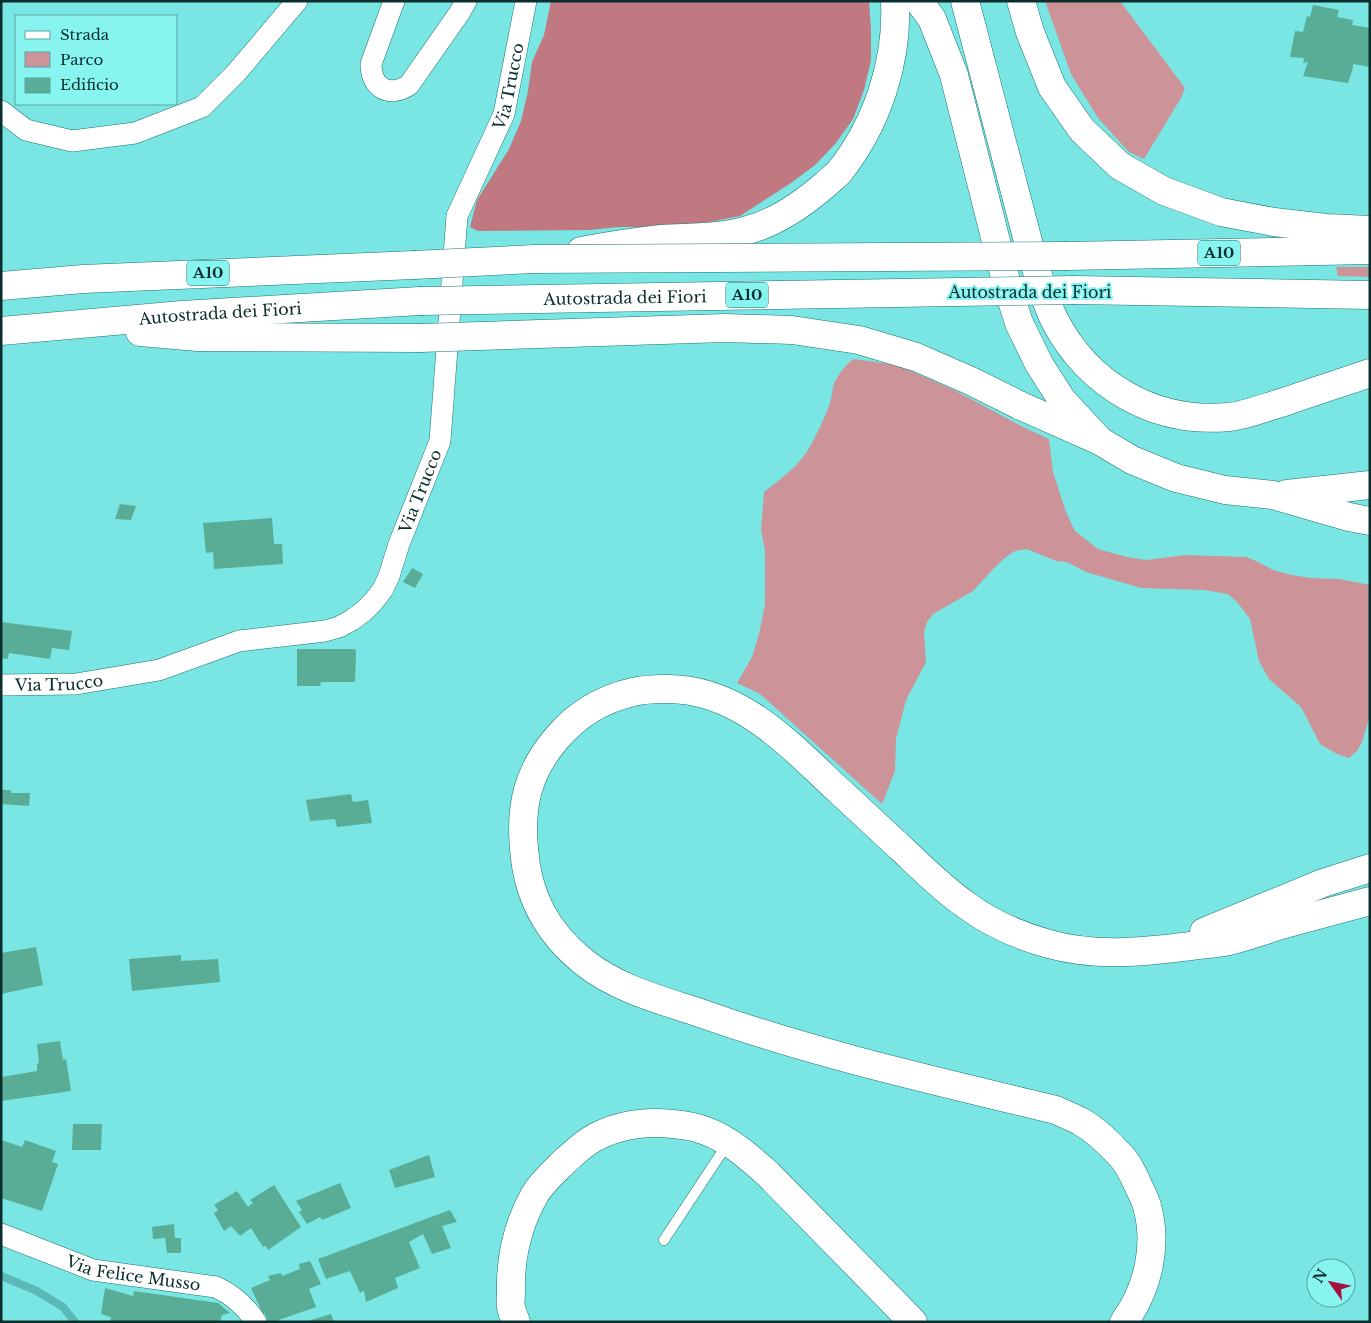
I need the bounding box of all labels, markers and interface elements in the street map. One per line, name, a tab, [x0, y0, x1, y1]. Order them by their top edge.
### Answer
legend	[15, 15, 178, 105]
text: Strada	[60, 25, 110, 44]
street label: Via Trucco	[488, 41, 528, 134]
text: Parco	[60, 50, 103, 69]
text: Edificio	[60, 75, 119, 94]
road number: A10	[1198, 240, 1240, 266]
road number: A10	[187, 260, 229, 286]
road number: A10	[726, 282, 768, 308]
street label: Autostrada dei Fiori	[947, 282, 1112, 302]
street label: Autostrada dei Fiori	[542, 286, 707, 309]
street label: Autostrada dei Fiori	[137, 298, 303, 329]
street label: Via Trucco	[394, 446, 446, 537]
street label: Via Trucco	[14, 670, 104, 695]
street label: Via Felice Musso	[62, 1250, 202, 1295]
north arrow	[1306, 1258, 1356, 1308]
text: N	[1309, 1265, 1331, 1286]

